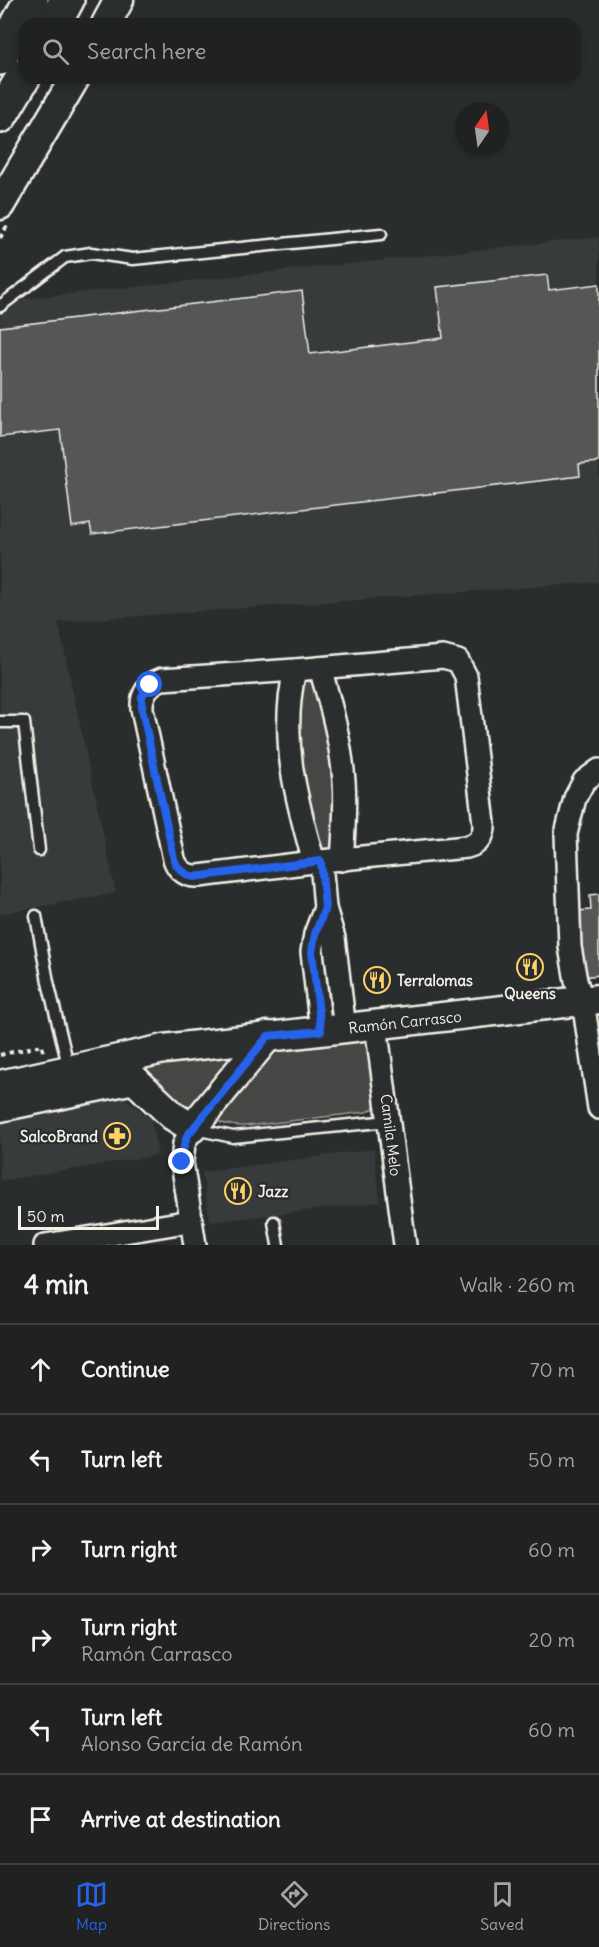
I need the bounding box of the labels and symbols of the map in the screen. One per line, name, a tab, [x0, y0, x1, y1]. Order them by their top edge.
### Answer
north arrow	[455, 102, 509, 156]
route start	[136, 671, 162, 697]
restaurant icon: Queens	[515, 952, 545, 982]
restaurant icon: Terralomas	[362, 965, 392, 995]
place label: Terralomas	[397, 971, 473, 990]
place label: Queens	[504, 984, 556, 1003]
street label: Ramón Carrasco	[348, 1007, 462, 1037]
street label: Camila Melo	[377, 1093, 405, 1177]
pharmacy icon: SalcoBrand	[102, 1121, 132, 1151]
place label: SalcoBrand	[20, 1127, 98, 1146]
route end	[168, 1148, 194, 1174]
restaurant icon: Jazz	[223, 1176, 253, 1206]
place label: Jazz	[258, 1182, 289, 1201]
scale bar	[18, 1203, 159, 1230]

